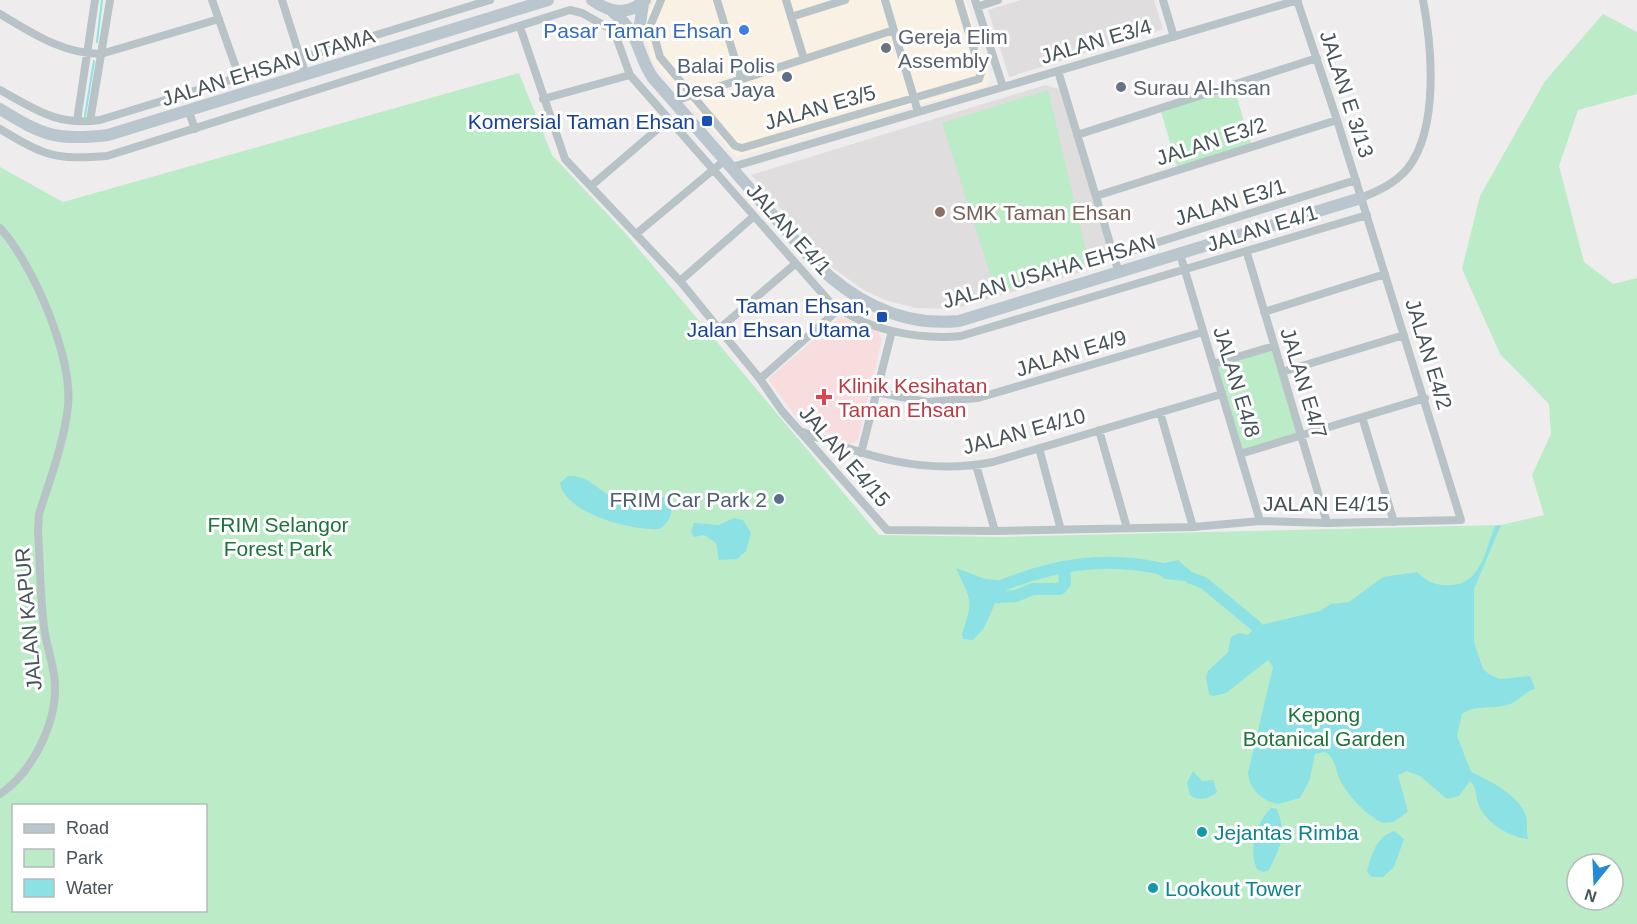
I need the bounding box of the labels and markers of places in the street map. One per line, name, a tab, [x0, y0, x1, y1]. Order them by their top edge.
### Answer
place label: Pasar Taman Ehsan	[543, 19, 732, 42]
marker: Pasar Taman Ehsan	[737, 23, 751, 37]
place label: Gereja Elim Assembly	[898, 25, 1008, 72]
marker: Gereja Elim Assembly	[879, 41, 893, 55]
place label: Balai Polis Desa Jaya	[676, 54, 775, 101]
marker: Balai Polis Desa Jaya	[780, 70, 794, 84]
place label: Surau Al-Ihsan	[1133, 76, 1271, 99]
marker: Surau Al-Ihsan	[1114, 80, 1128, 94]
place label: Komersial Taman Ehsan	[468, 110, 695, 133]
marker: Komersial Taman Ehsan	[700, 114, 714, 128]
place label: SMK Taman Ehsan	[952, 201, 1131, 224]
marker: SMK Taman Ehsan	[933, 205, 947, 219]
place label: Taman Ehsan, Jalan Ehsan Utama	[687, 294, 870, 341]
marker: Taman Ehsan, Jalan Ehsan Utama	[875, 310, 889, 324]
place label: Klinik Kesihatan Taman Ehsan	[838, 374, 987, 421]
marker: Klinik Kesihatan Taman Ehsan	[815, 388, 833, 406]
place label: FRIM Car Park 2	[609, 488, 767, 511]
marker: FRIM Car Park 2	[772, 492, 786, 506]
place label: Jejantas Rimba	[1214, 821, 1359, 844]
marker: Jejantas Rimba	[1195, 825, 1209, 839]
place label: Lookout Tower	[1165, 877, 1301, 900]
marker: Lookout Tower	[1146, 881, 1160, 895]

